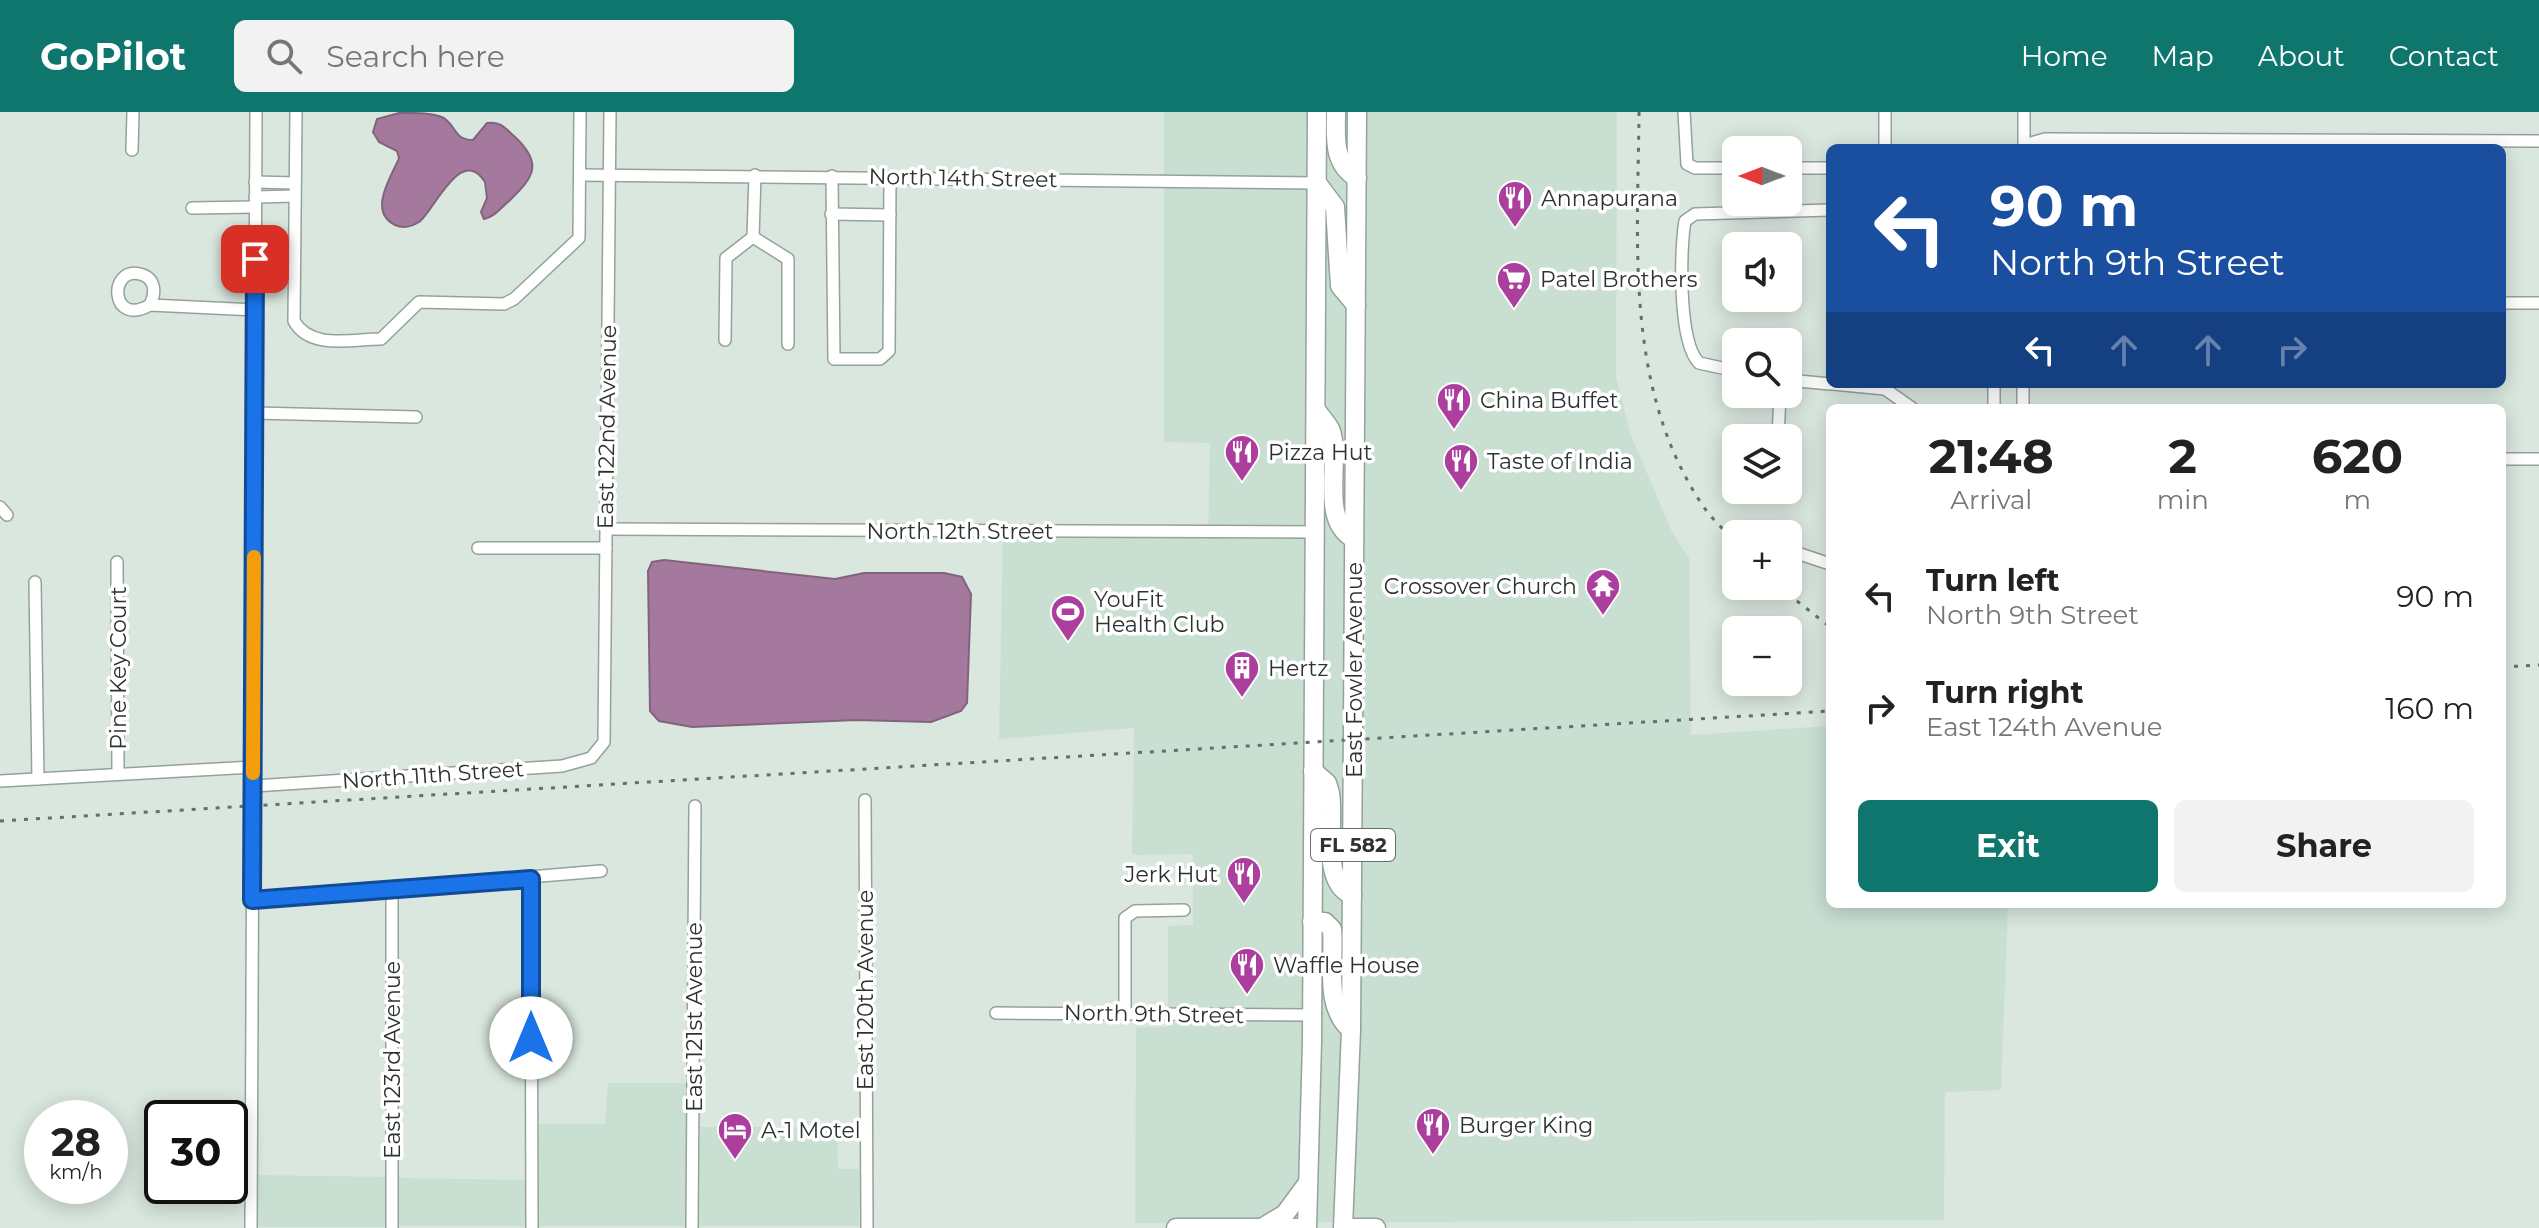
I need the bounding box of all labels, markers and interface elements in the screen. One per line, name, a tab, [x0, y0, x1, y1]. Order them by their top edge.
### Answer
search box	[234, 20, 794, 92]
text: GoPilot	[40, 33, 186, 80]
icon: search	[262, 34, 306, 78]
text: Search here	[326, 38, 505, 75]
text: Home	[2021, 39, 2108, 73]
text: Map	[2152, 39, 2214, 73]
text: About	[2258, 39, 2345, 73]
text: Contact	[2389, 39, 2499, 73]
north arrow	[1722, 136, 1802, 216]
map controls	[1722, 136, 1802, 696]
street label: North 14th Street	[868, 163, 1058, 193]
text: 90 m	[1990, 172, 2138, 240]
icon: left	[1858, 176, 1962, 280]
restaurant icon: Annapurana	[1496, 179, 1534, 229]
place label: Annapurana	[1541, 185, 1678, 212]
pin	[221, 225, 289, 293]
button: sound	[1722, 232, 1802, 312]
icon: arrive	[233, 237, 277, 281]
text: North 9th Street	[1990, 240, 2285, 284]
supermarket icon: Patel Brothers	[1495, 260, 1533, 310]
place label: Patel Brothers	[1540, 266, 1698, 293]
street label: East 122nd Avenue	[592, 325, 622, 529]
button: search	[1722, 328, 1802, 408]
icon: left	[2018, 328, 2062, 372]
icon: ahead	[2102, 328, 2146, 372]
icon: ahead	[2186, 328, 2230, 372]
icon: right	[2270, 328, 2314, 372]
restaurant icon: China Buffet	[1435, 381, 1473, 431]
place label: China Buffet	[1480, 387, 1618, 414]
button: layers	[1722, 424, 1802, 504]
text: 21:48	[1929, 427, 2054, 485]
text: 2	[2169, 427, 2197, 485]
text: 620	[2312, 427, 2403, 485]
restaurant icon: Pizza Hut	[1223, 433, 1261, 483]
place label: Pizza Hut	[1268, 439, 1373, 466]
restaurant icon: Taste of India	[1442, 442, 1480, 492]
place label: Taste of India	[1487, 448, 1633, 475]
text: Arrival	[1950, 484, 2032, 516]
text: min	[2157, 484, 2209, 516]
text: m	[2344, 484, 2371, 516]
street label: North 12th Street	[867, 518, 1054, 545]
button: +	[1722, 520, 1802, 600]
street label: East Fowler Avenue	[1341, 562, 1368, 778]
text: Turn left	[1926, 562, 2059, 599]
temple icon: Crossover Church	[1584, 567, 1622, 617]
place label: Crossover Church	[1384, 573, 1577, 600]
icon: left	[1858, 574, 1902, 618]
text: 90 m	[2396, 578, 2474, 615]
street label: Pine Key Court	[105, 586, 132, 750]
place label: YouFit Health Club	[1094, 586, 1224, 638]
sports icon: YouFit Health Club	[1049, 593, 1087, 643]
text: North 9th Street	[1926, 599, 2139, 631]
button: −	[1722, 616, 1802, 696]
building icon: Hertz	[1223, 649, 1261, 699]
place label: Hertz	[1268, 655, 1329, 682]
text: Turn right	[1926, 674, 2083, 711]
icon: right	[1858, 686, 1902, 730]
text: 160 m	[2385, 690, 2474, 727]
text: East 124th Avenue	[1926, 711, 2162, 743]
street label: North 11th Street	[341, 755, 525, 795]
button: Exit	[1858, 800, 2158, 892]
button: Share	[2174, 800, 2474, 892]
road number: FL 582	[1311, 829, 1395, 861]
restaurant icon: Jerk Hut	[1225, 855, 1263, 905]
place label: Jerk Hut	[1124, 861, 1218, 888]
street label: East 120th Avenue	[852, 890, 879, 1090]
street label: East 121st Avenue	[681, 922, 708, 1112]
restaurant icon: Waffle House	[1228, 946, 1266, 996]
place label: Waffle House	[1273, 952, 1420, 979]
street label: East 123rd Avenue	[379, 961, 406, 1159]
position arrow	[489, 996, 573, 1080]
street label: North 9th Street	[1064, 999, 1244, 1029]
speed limit sign: 30	[144, 1100, 248, 1204]
restaurant icon: Burger King	[1414, 1106, 1452, 1156]
hotel icon: A-1 Motel	[716, 1111, 754, 1161]
place label: Burger King	[1459, 1112, 1593, 1139]
text: 28	[51, 1117, 101, 1166]
place label: A-1 Motel	[761, 1117, 861, 1144]
text: km/h	[49, 1160, 103, 1184]

